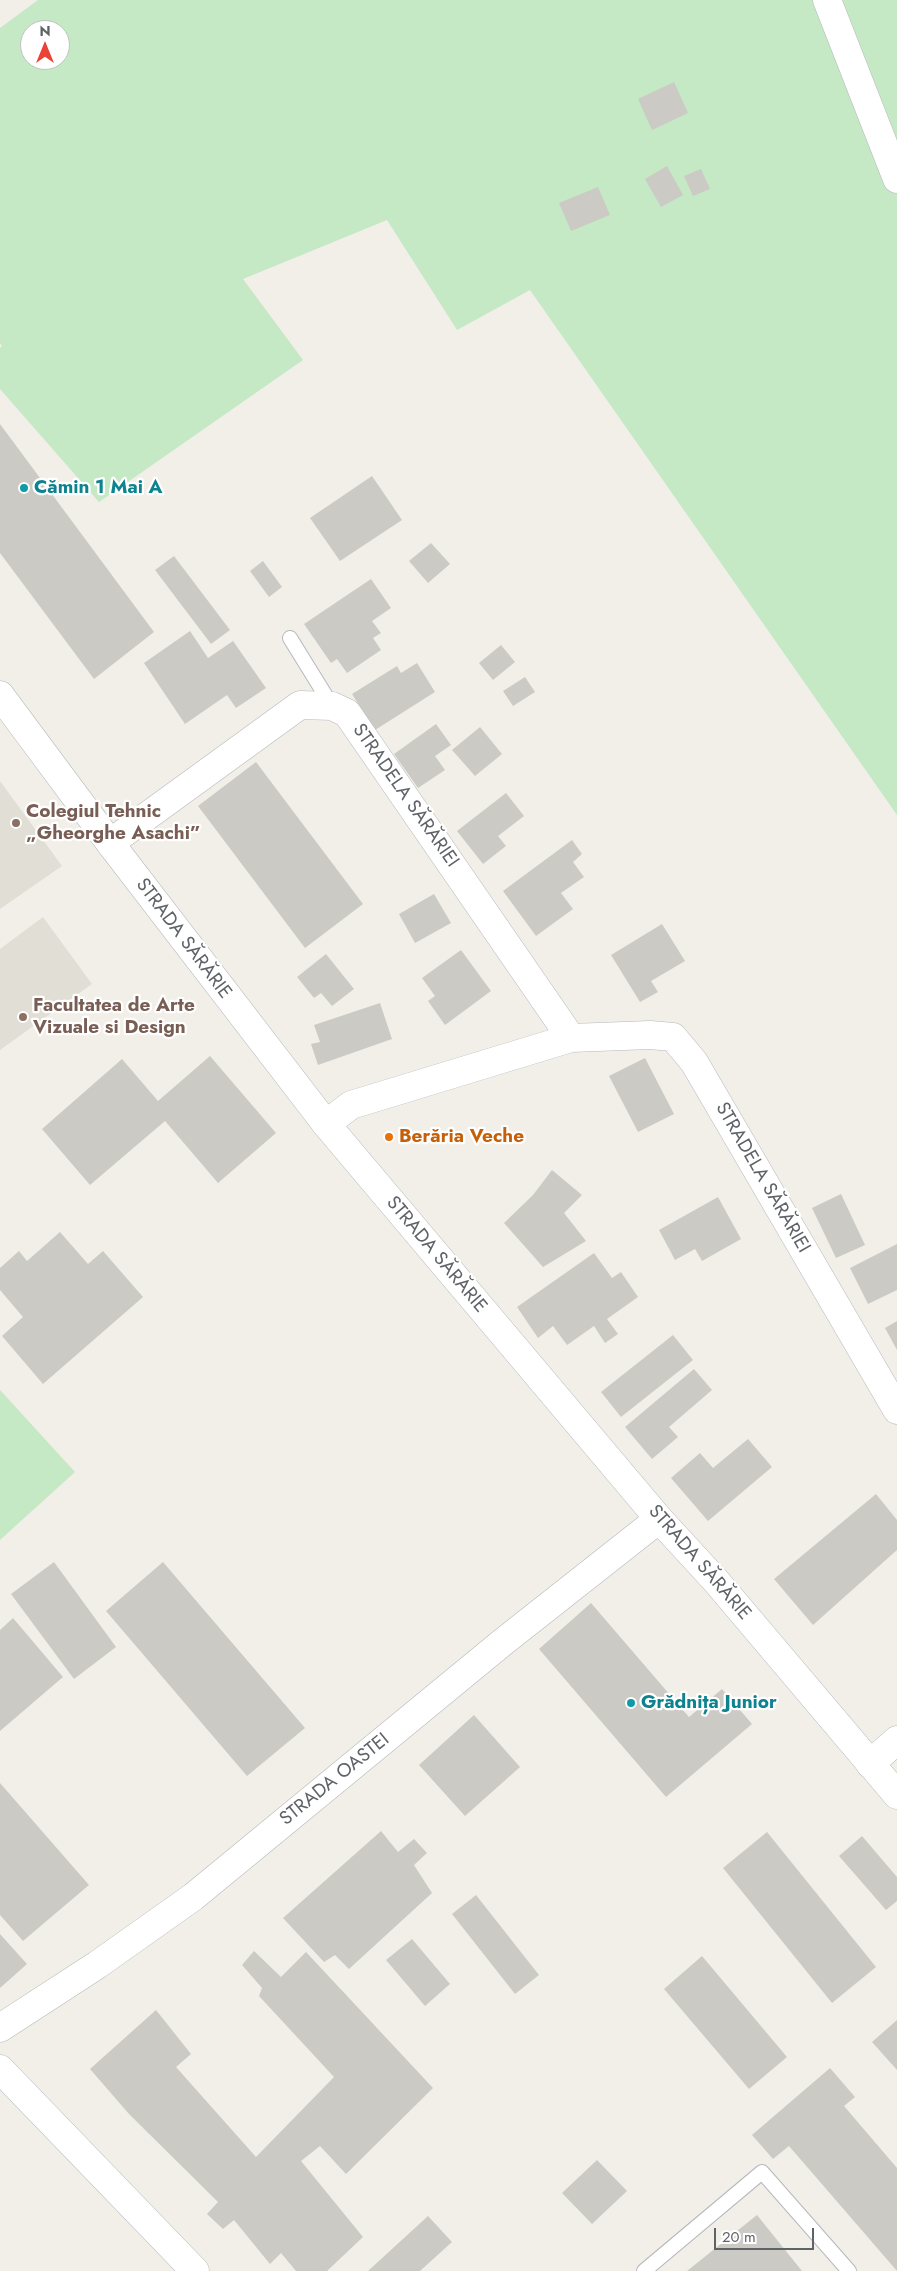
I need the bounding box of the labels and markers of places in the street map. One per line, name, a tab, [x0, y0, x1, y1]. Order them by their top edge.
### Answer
place label: Cămin 1 Mai A	[34, 477, 163, 499]
marker: Cămin 1 Mai A	[18, 482, 30, 494]
place label: Colegiul Tehnic „Gheorghe Asachi”	[26, 801, 201, 845]
marker: Colegiul Tehnic „Gheorghe Asachi”	[10, 817, 22, 829]
place label: Facultatea de Arte Vizuale si Design	[33, 995, 195, 1039]
marker: Facultatea de Arte Vizuale si Design	[17, 1011, 29, 1023]
place label: Berăria Veche	[399, 1126, 524, 1148]
marker: Berăria Veche	[383, 1131, 395, 1143]
place label: Grădnița Junior	[641, 1692, 777, 1714]
marker: Grădnița Junior	[625, 1697, 637, 1709]

